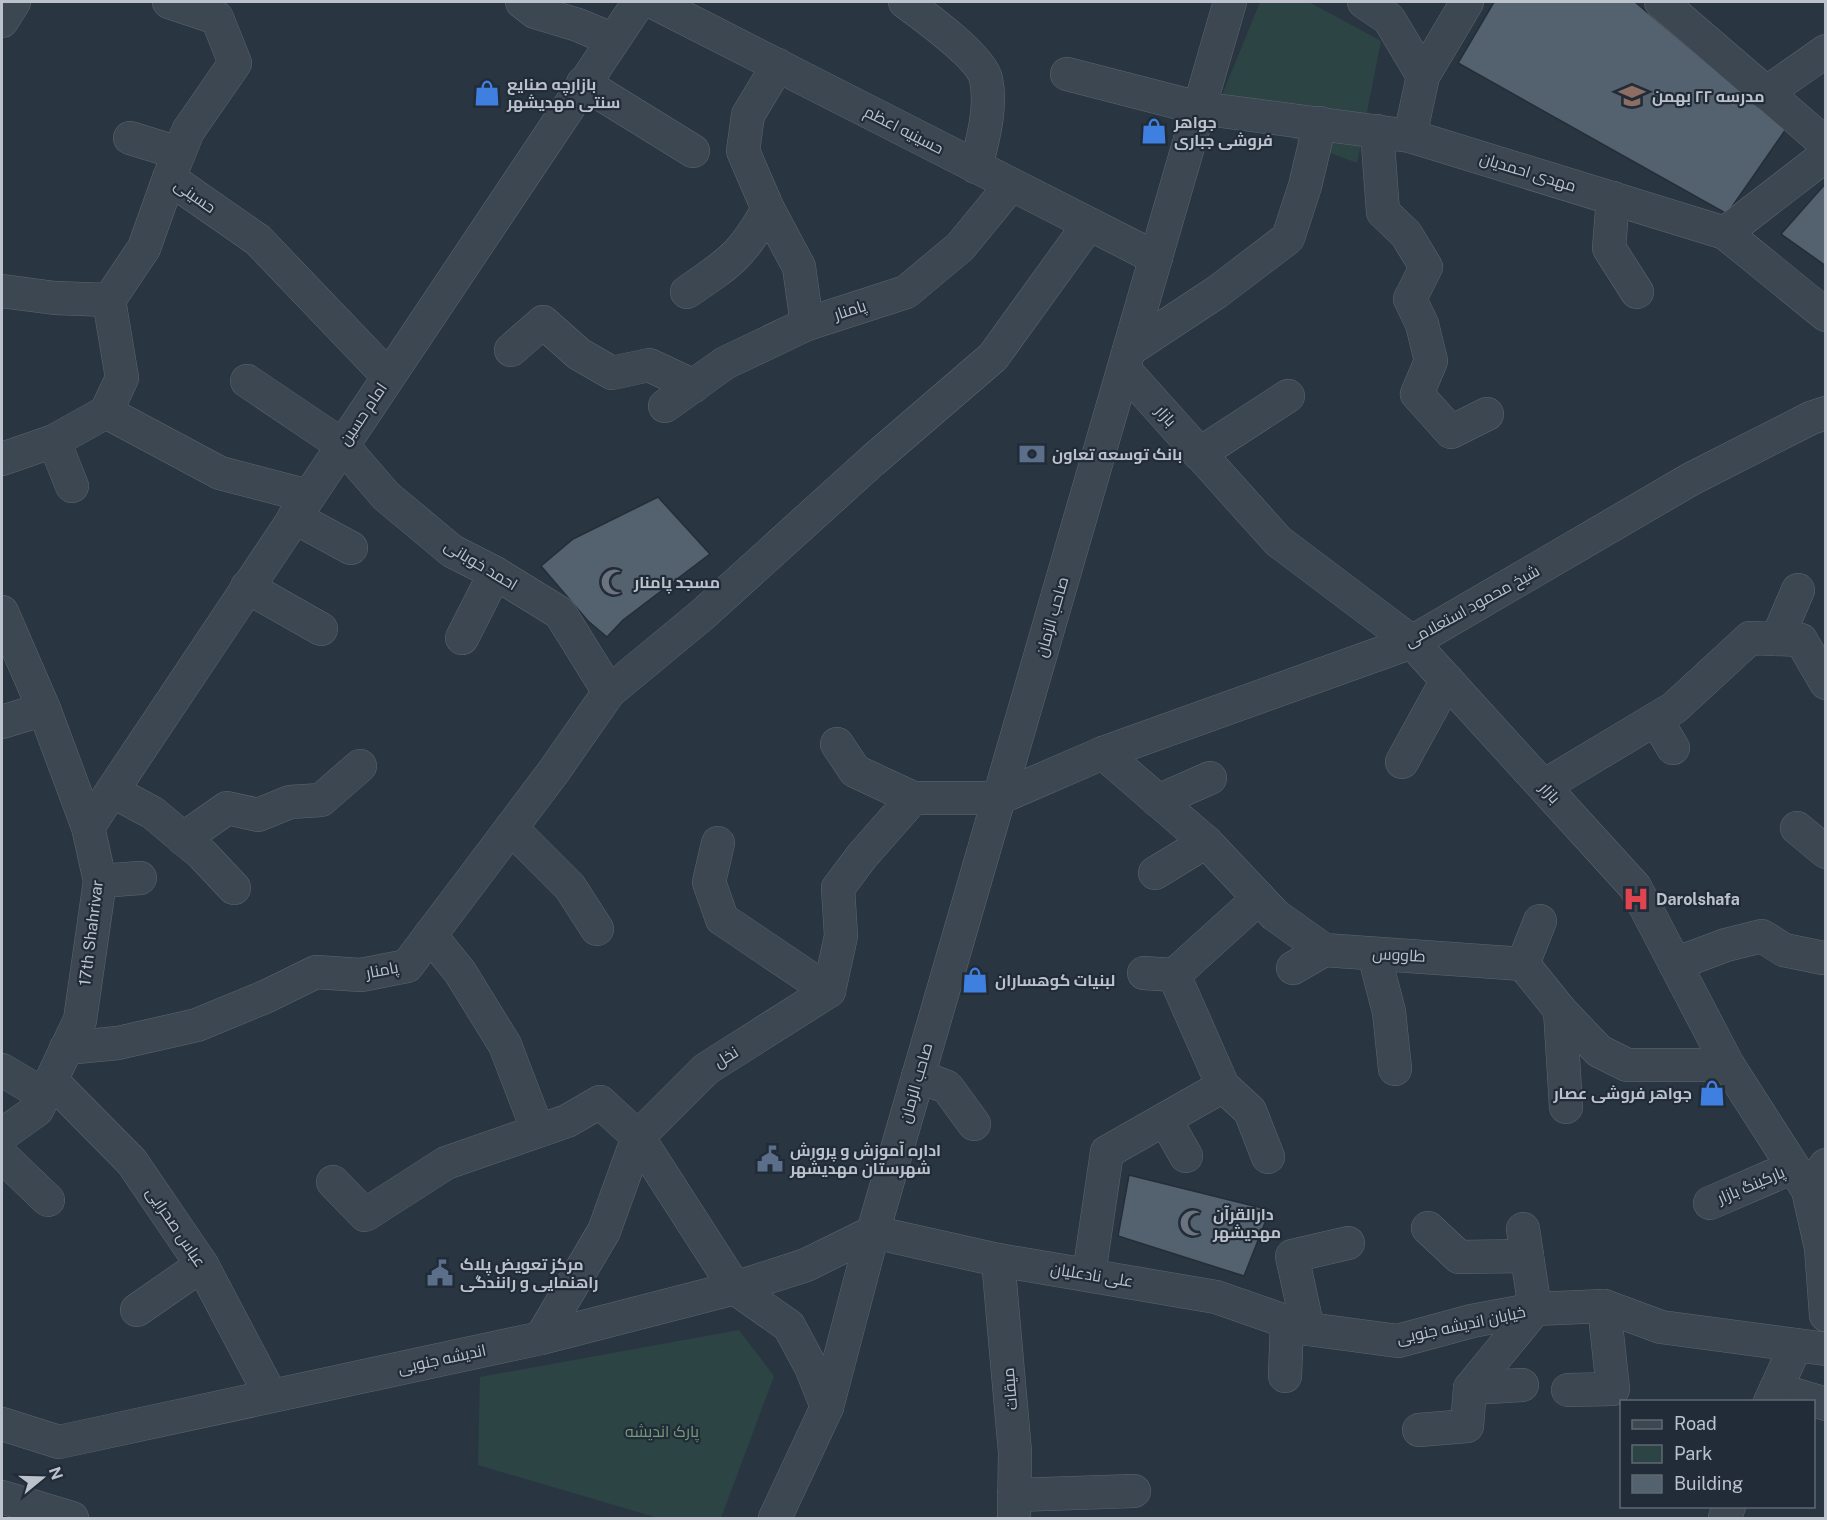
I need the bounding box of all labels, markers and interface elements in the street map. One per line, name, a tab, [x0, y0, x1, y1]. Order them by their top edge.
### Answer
place label: بازارچه صنایع سنتی مهدیشهر	[506, 75, 620, 112]
shop icon: بازارچه صنایع سنتی مهدیشهر	[472, 78, 502, 108]
school or university icon: مدرسه ۲۲ بهمن	[1617, 81, 1647, 111]
place label: مدرسه ۲۲ بهمن	[1652, 87, 1765, 106]
street label: حسینیه اعظم	[860, 102, 947, 160]
place label: جواهر فروشی جباری	[1173, 113, 1273, 150]
shop icon: جواهر فروشی جباری	[1139, 116, 1169, 146]
street label: مهدی احمدیان	[1477, 148, 1579, 197]
street label: حسینی	[170, 175, 219, 218]
street label: پامنار	[830, 296, 870, 326]
street label: امام حسین	[335, 379, 393, 450]
street label: بازار	[1151, 401, 1180, 430]
bank icon: بانک توسعه تعاون	[1017, 439, 1047, 469]
place label: بانک توسعه تعاون	[1052, 445, 1182, 464]
street label: احمد خوبانی	[440, 536, 521, 595]
street label: شیخ محمود استعلامی	[1401, 561, 1544, 653]
mosque icon: مسجد پامنار	[599, 567, 629, 597]
place label: مسجد پامنار	[633, 573, 720, 594]
street label: صاحب الزمان	[1031, 575, 1074, 660]
street label: بازار	[1535, 778, 1564, 807]
street label: 17th Shahrivar	[75, 879, 107, 987]
hospital icon: Darolshafa	[1621, 884, 1651, 914]
place label: Darolshafa	[1656, 890, 1740, 909]
street label: طاووس	[1372, 944, 1426, 967]
street label: پامنار	[363, 957, 401, 985]
shop icon: لبنیات کوهساران	[960, 965, 990, 995]
place label: لبنیات کوهساران	[995, 971, 1115, 990]
street label: صاحب الزمان	[895, 1041, 938, 1126]
street label: نخل	[710, 1042, 742, 1073]
shop icon: جواهر فروشی عصار	[1697, 1078, 1727, 1108]
place label: جواهر فروشی عصار	[1552, 1084, 1692, 1103]
place label: اداره آموزش و پرورش شهرستان مهدیشهر	[789, 1141, 941, 1178]
public building icon: اداره آموزش و پرورش شهرستان مهدیشهر	[755, 1144, 785, 1174]
street label: پارکینگ بازار	[1714, 1162, 1789, 1210]
street label: عباس صحرایی	[141, 1183, 210, 1271]
place label: دارالقرآن مهدیشهر	[1212, 1205, 1281, 1242]
mosque icon: دارالقرآن مهدیشهر	[1178, 1208, 1208, 1238]
place label: مرکز تعویض پلاک راهنمایی و رانندگی	[460, 1255, 598, 1292]
public building icon: مرکز تعویض پلاک راهنمایی و رانندگی	[425, 1258, 455, 1288]
street label: علی نادعلیان	[1049, 1259, 1135, 1292]
street label: خیابان اندیشه جنوبی	[1395, 1302, 1527, 1349]
street label: اندیشه جنوبی	[396, 1340, 488, 1379]
street label: میقات	[999, 1367, 1021, 1411]
legend	[1620, 1400, 1815, 1508]
text: Road	[1674, 1413, 1717, 1434]
park label: پارک اندیشه	[625, 1422, 700, 1443]
text: Park	[1674, 1443, 1712, 1464]
north arrow	[12, 1448, 72, 1508]
text: N	[45, 1464, 67, 1482]
text: Building	[1674, 1473, 1743, 1494]

